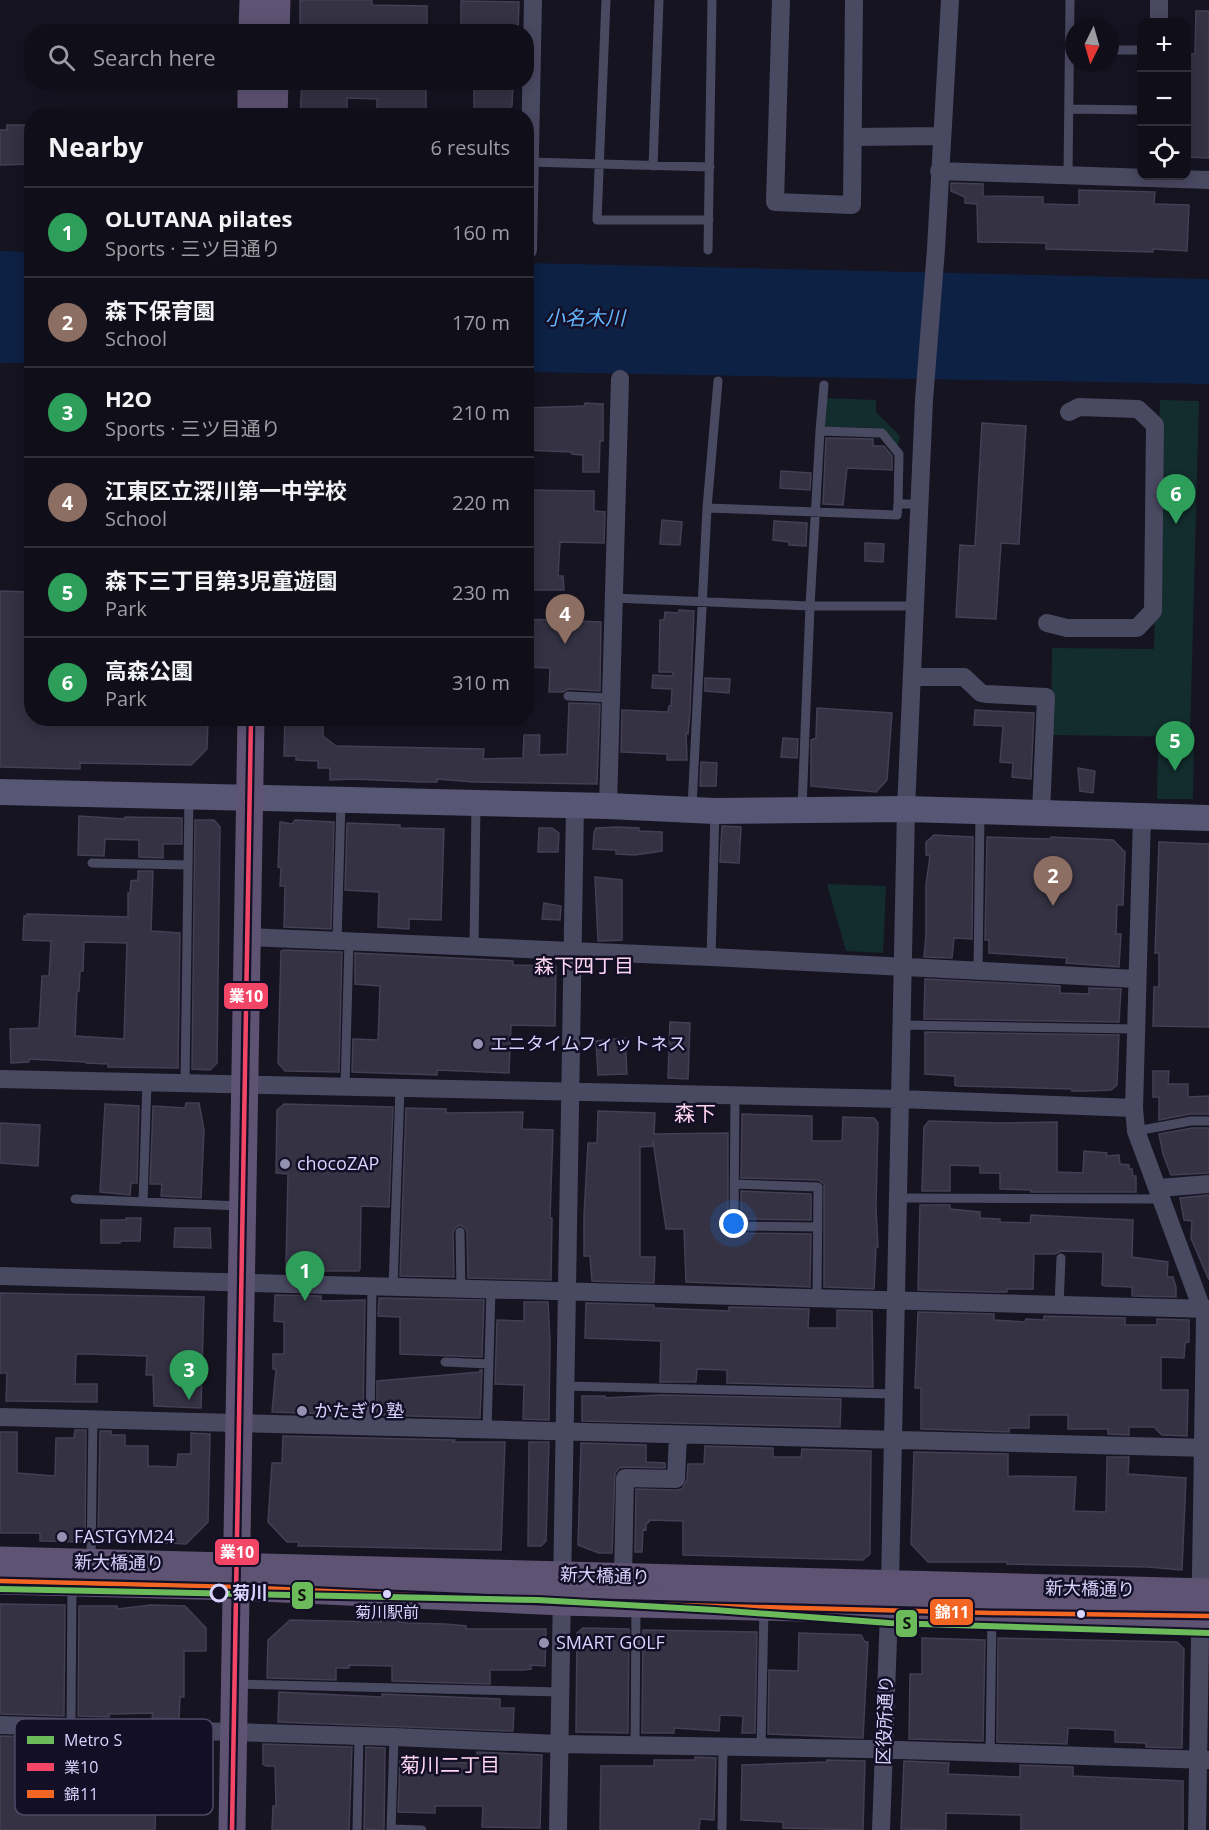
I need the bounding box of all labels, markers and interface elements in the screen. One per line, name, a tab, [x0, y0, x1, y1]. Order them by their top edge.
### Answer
north arrow	[1065, 18, 1119, 72]
map controls	[1137, 18, 1191, 180]
button: +	[1137, 18, 1191, 72]
search box	[24, 24, 534, 90]
icon: search	[45, 41, 78, 74]
text: Search here	[93, 42, 216, 72]
button: −	[1137, 72, 1191, 126]
button: locate	[1137, 126, 1191, 180]
text: Nearby	[48, 129, 143, 165]
text: 6 results	[430, 134, 510, 161]
text: OLUTANA pilates	[105, 203, 292, 233]
text: 1	[62, 219, 73, 246]
text: 160 m	[452, 219, 510, 246]
text: Sports · 三ツ目通り	[105, 235, 281, 262]
text: 森下保育園	[105, 295, 215, 325]
water label: 小名木川	[545, 304, 627, 331]
text: 2	[62, 309, 73, 336]
text: 170 m	[452, 309, 510, 336]
text: School	[105, 325, 167, 352]
text: H2O	[105, 383, 152, 413]
text: 3	[62, 399, 73, 426]
text: 210 m	[452, 399, 510, 426]
text: Sports · 三ツ目通り	[105, 415, 281, 442]
pin: 6	[1156, 474, 1196, 524]
text: 江東区立深川第一中学校	[105, 475, 347, 505]
text: 4	[62, 489, 73, 516]
text: 220 m	[452, 489, 510, 516]
text: School	[105, 505, 167, 532]
text: 森下三丁目第3児童遊園	[105, 565, 338, 595]
text: 5	[62, 579, 73, 606]
text: 230 m	[452, 579, 510, 606]
pin: 4	[546, 594, 584, 644]
text: Park	[105, 595, 147, 622]
text: 高森公園	[105, 655, 193, 685]
text: 6	[62, 669, 73, 696]
text: 310 m	[452, 669, 510, 696]
text: Park	[105, 685, 147, 712]
pin: 5	[1156, 722, 1194, 771]
pin: 2	[1034, 856, 1072, 906]
district label: 森下四丁目	[534, 952, 634, 979]
line badge: 業10	[223, 982, 269, 1010]
text: 業10	[229, 985, 263, 1007]
place label: エニタイムフィットネス	[490, 1031, 686, 1055]
marker: エニタイムフィットネス	[471, 1037, 485, 1051]
district label: 森下	[674, 1099, 716, 1127]
place label: chocoZAP	[297, 1151, 379, 1175]
marker: chocoZAP	[278, 1157, 292, 1171]
your location	[719, 1209, 748, 1238]
pin: 1	[286, 1252, 324, 1301]
pin: 3	[170, 1350, 208, 1400]
place label: かたぎり塾	[314, 1398, 404, 1422]
marker: かたぎり塾	[295, 1404, 309, 1418]
place label: FASTGYM24	[74, 1524, 174, 1548]
marker: FASTGYM24	[55, 1530, 69, 1544]
line badge: 業10	[214, 1538, 260, 1566]
text: 業10	[220, 1541, 254, 1563]
street label: 新大橋通り	[74, 1549, 164, 1575]
street label: 新大橋通り	[560, 1561, 650, 1589]
street label: 新大橋通り	[1045, 1575, 1135, 1601]
place label: 菊川	[232, 1580, 268, 1604]
line badge: S	[291, 1581, 314, 1610]
marker: 菊川	[210, 1584, 228, 1602]
text: S	[298, 1584, 307, 1606]
marker: 菊川駅前	[381, 1588, 393, 1600]
line badge: 錦11	[929, 1598, 974, 1626]
place label: 菊川駅前	[355, 1601, 419, 1623]
text: 錦11	[935, 1601, 969, 1623]
unlabelled marker	[1075, 1608, 1087, 1620]
line badge: S	[895, 1609, 918, 1638]
text: S	[903, 1612, 912, 1634]
place label: SMART GOLF	[556, 1630, 665, 1654]
marker: SMART GOLF	[537, 1636, 551, 1650]
street label: 区役所通り	[870, 1675, 898, 1765]
legend	[15, 1719, 213, 1815]
text: Metro S	[64, 1729, 122, 1751]
district label: 菊川二丁目	[400, 1751, 500, 1778]
text: 業10	[64, 1756, 98, 1778]
text: 錦11	[64, 1783, 98, 1805]

